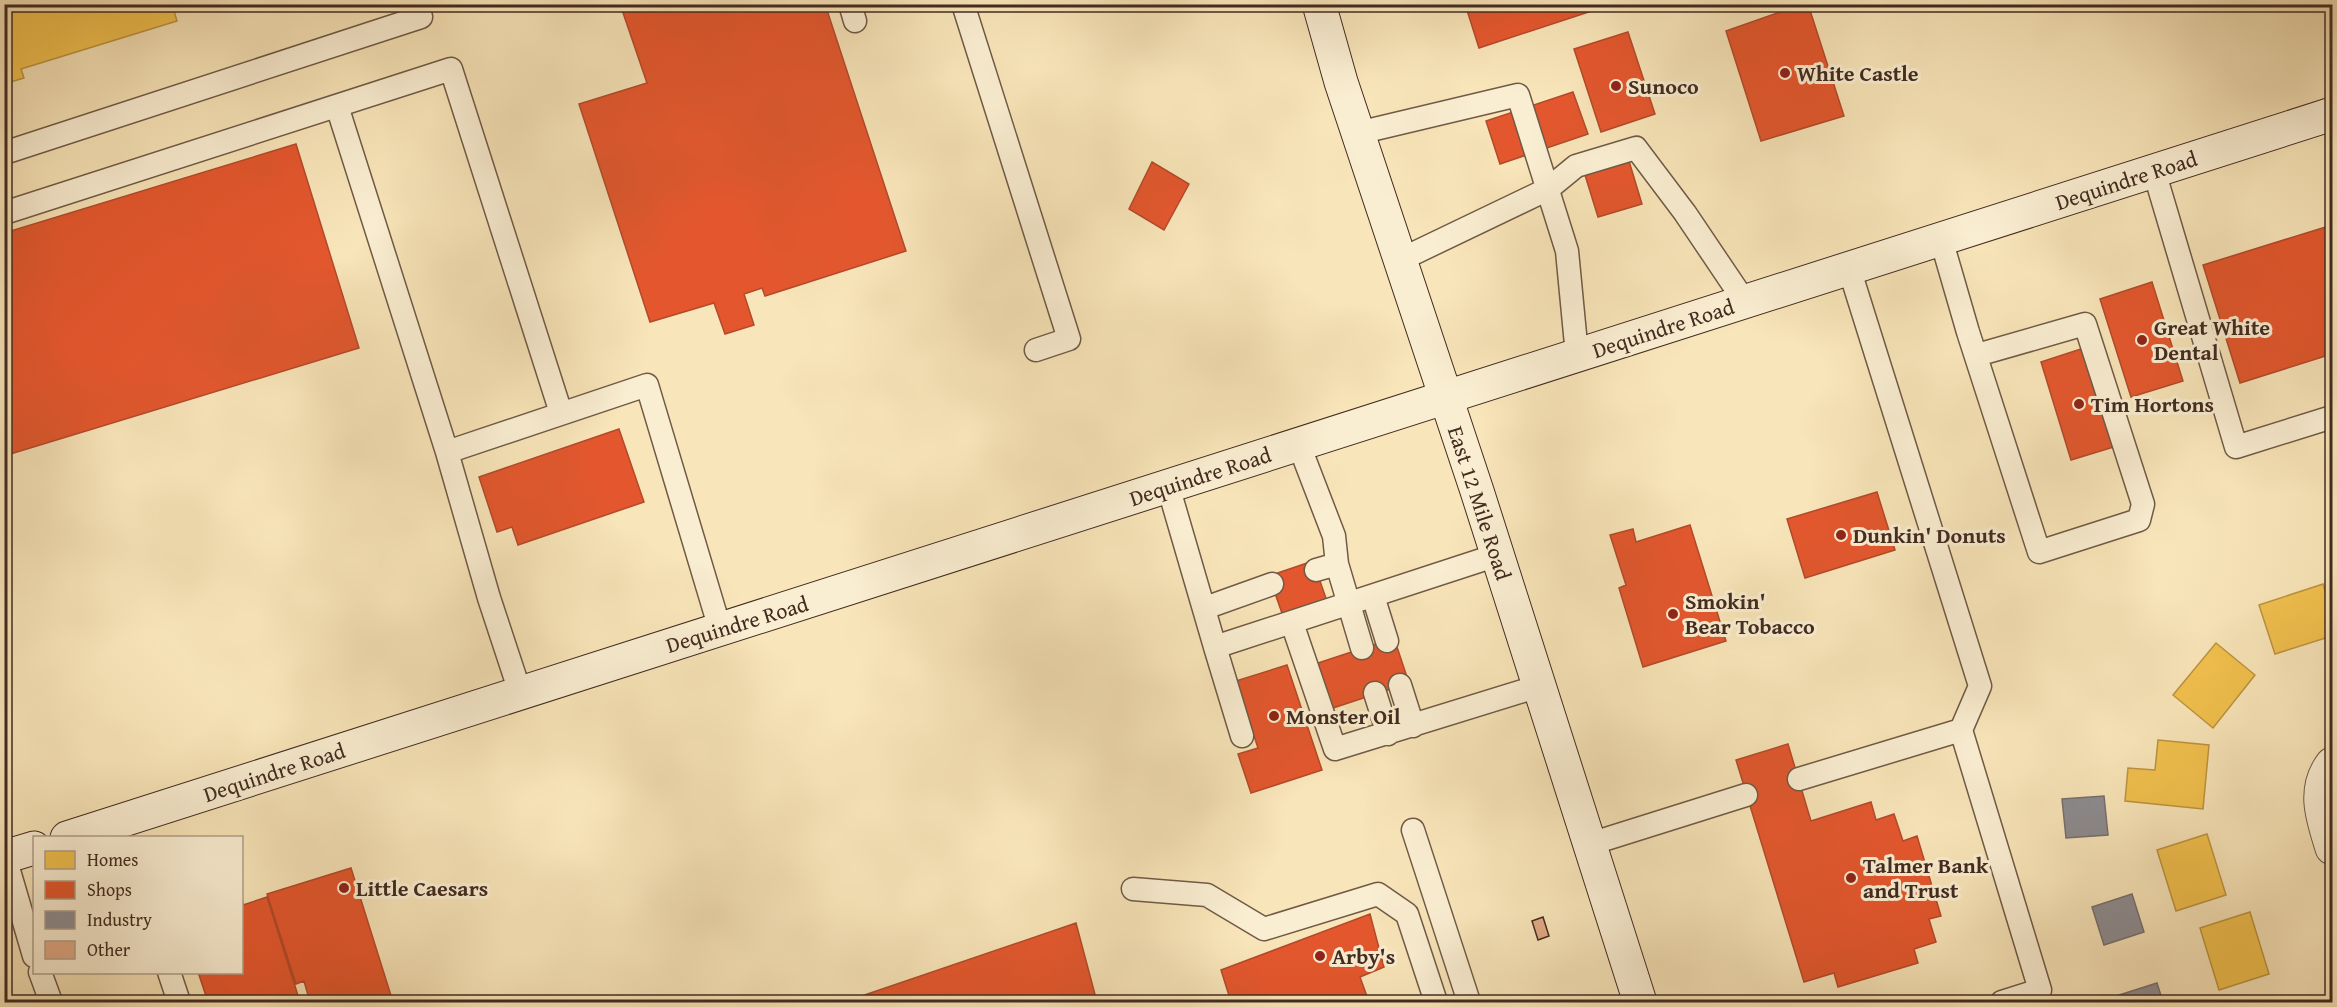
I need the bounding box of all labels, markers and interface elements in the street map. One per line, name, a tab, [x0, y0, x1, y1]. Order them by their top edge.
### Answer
place label: White Castle	[1797, 57, 1919, 89]
marker: White Castle	[1778, 66, 1792, 80]
place label: Sunoco	[1628, 70, 1699, 102]
marker: Sunoco	[1609, 79, 1623, 93]
street label: Dequindre Road	[2051, 142, 2201, 218]
street label: Dequindre Road	[1588, 290, 1738, 366]
place label: Great White Dental	[2154, 311, 2270, 368]
marker: Great White Dental	[2135, 333, 2149, 347]
place label: Tim Hortons	[2091, 388, 2214, 420]
marker: Tim Hortons	[2072, 397, 2086, 411]
street label: East 12 Mile Road	[1440, 422, 1520, 585]
street label: Dequindre Road	[1125, 438, 1275, 514]
place label: Dunkin' Donuts	[1853, 519, 2006, 551]
marker: Dunkin' Donuts	[1834, 528, 1848, 542]
place label: Smokin' Bear Tobacco	[1685, 585, 1815, 642]
street label: Dequindre Road	[662, 587, 812, 661]
marker: Smokin' Bear Tobacco	[1666, 607, 1680, 621]
place label: Monster Oil	[1286, 700, 1401, 732]
marker: Monster Oil	[1267, 709, 1281, 723]
street label: Dequindre Road	[199, 734, 349, 810]
legend	[33, 836, 243, 974]
text: Homes	[87, 846, 138, 873]
place label: Talmer Bank and Trust	[1863, 849, 1989, 906]
marker: Talmer Bank and Trust	[1844, 871, 1858, 885]
place label: Little Caesars	[356, 872, 488, 904]
text: Shops	[87, 876, 132, 903]
marker: Little Caesars	[337, 881, 351, 895]
text: Industry	[87, 906, 152, 933]
text: Other	[87, 936, 131, 963]
place label: Arby's	[1332, 940, 1395, 972]
marker: Arby's	[1313, 949, 1327, 963]

